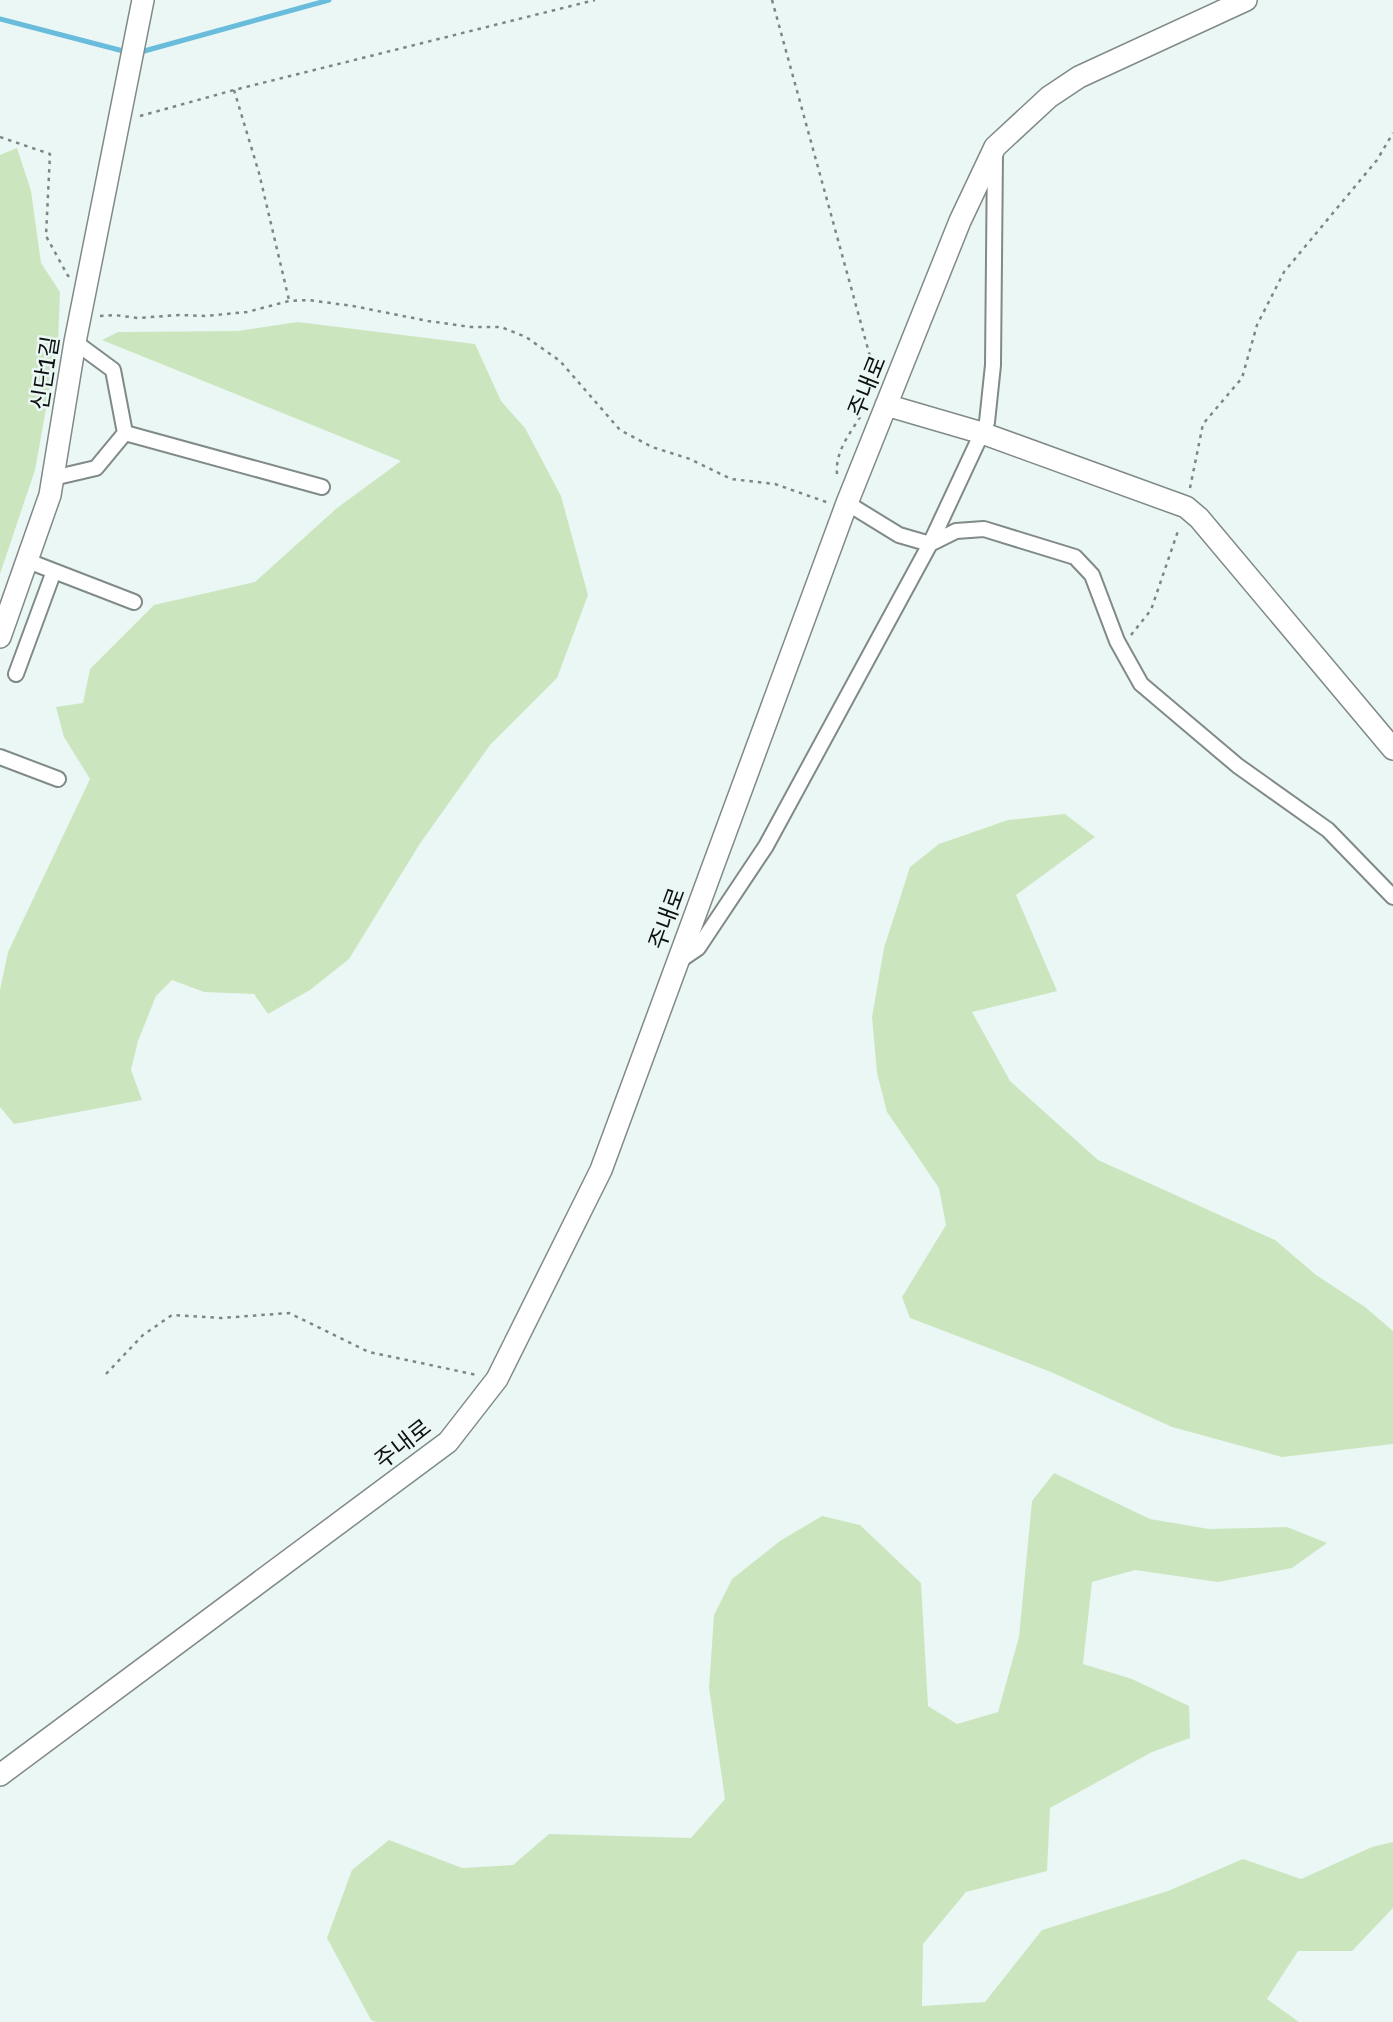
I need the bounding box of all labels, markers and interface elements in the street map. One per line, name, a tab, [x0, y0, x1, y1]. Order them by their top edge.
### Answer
street label: 신단1길	[24, 334, 64, 412]
street label: 주내로	[841, 351, 891, 421]
street label: 주내로	[642, 883, 690, 953]
street label: 주내로	[368, 1412, 436, 1474]

